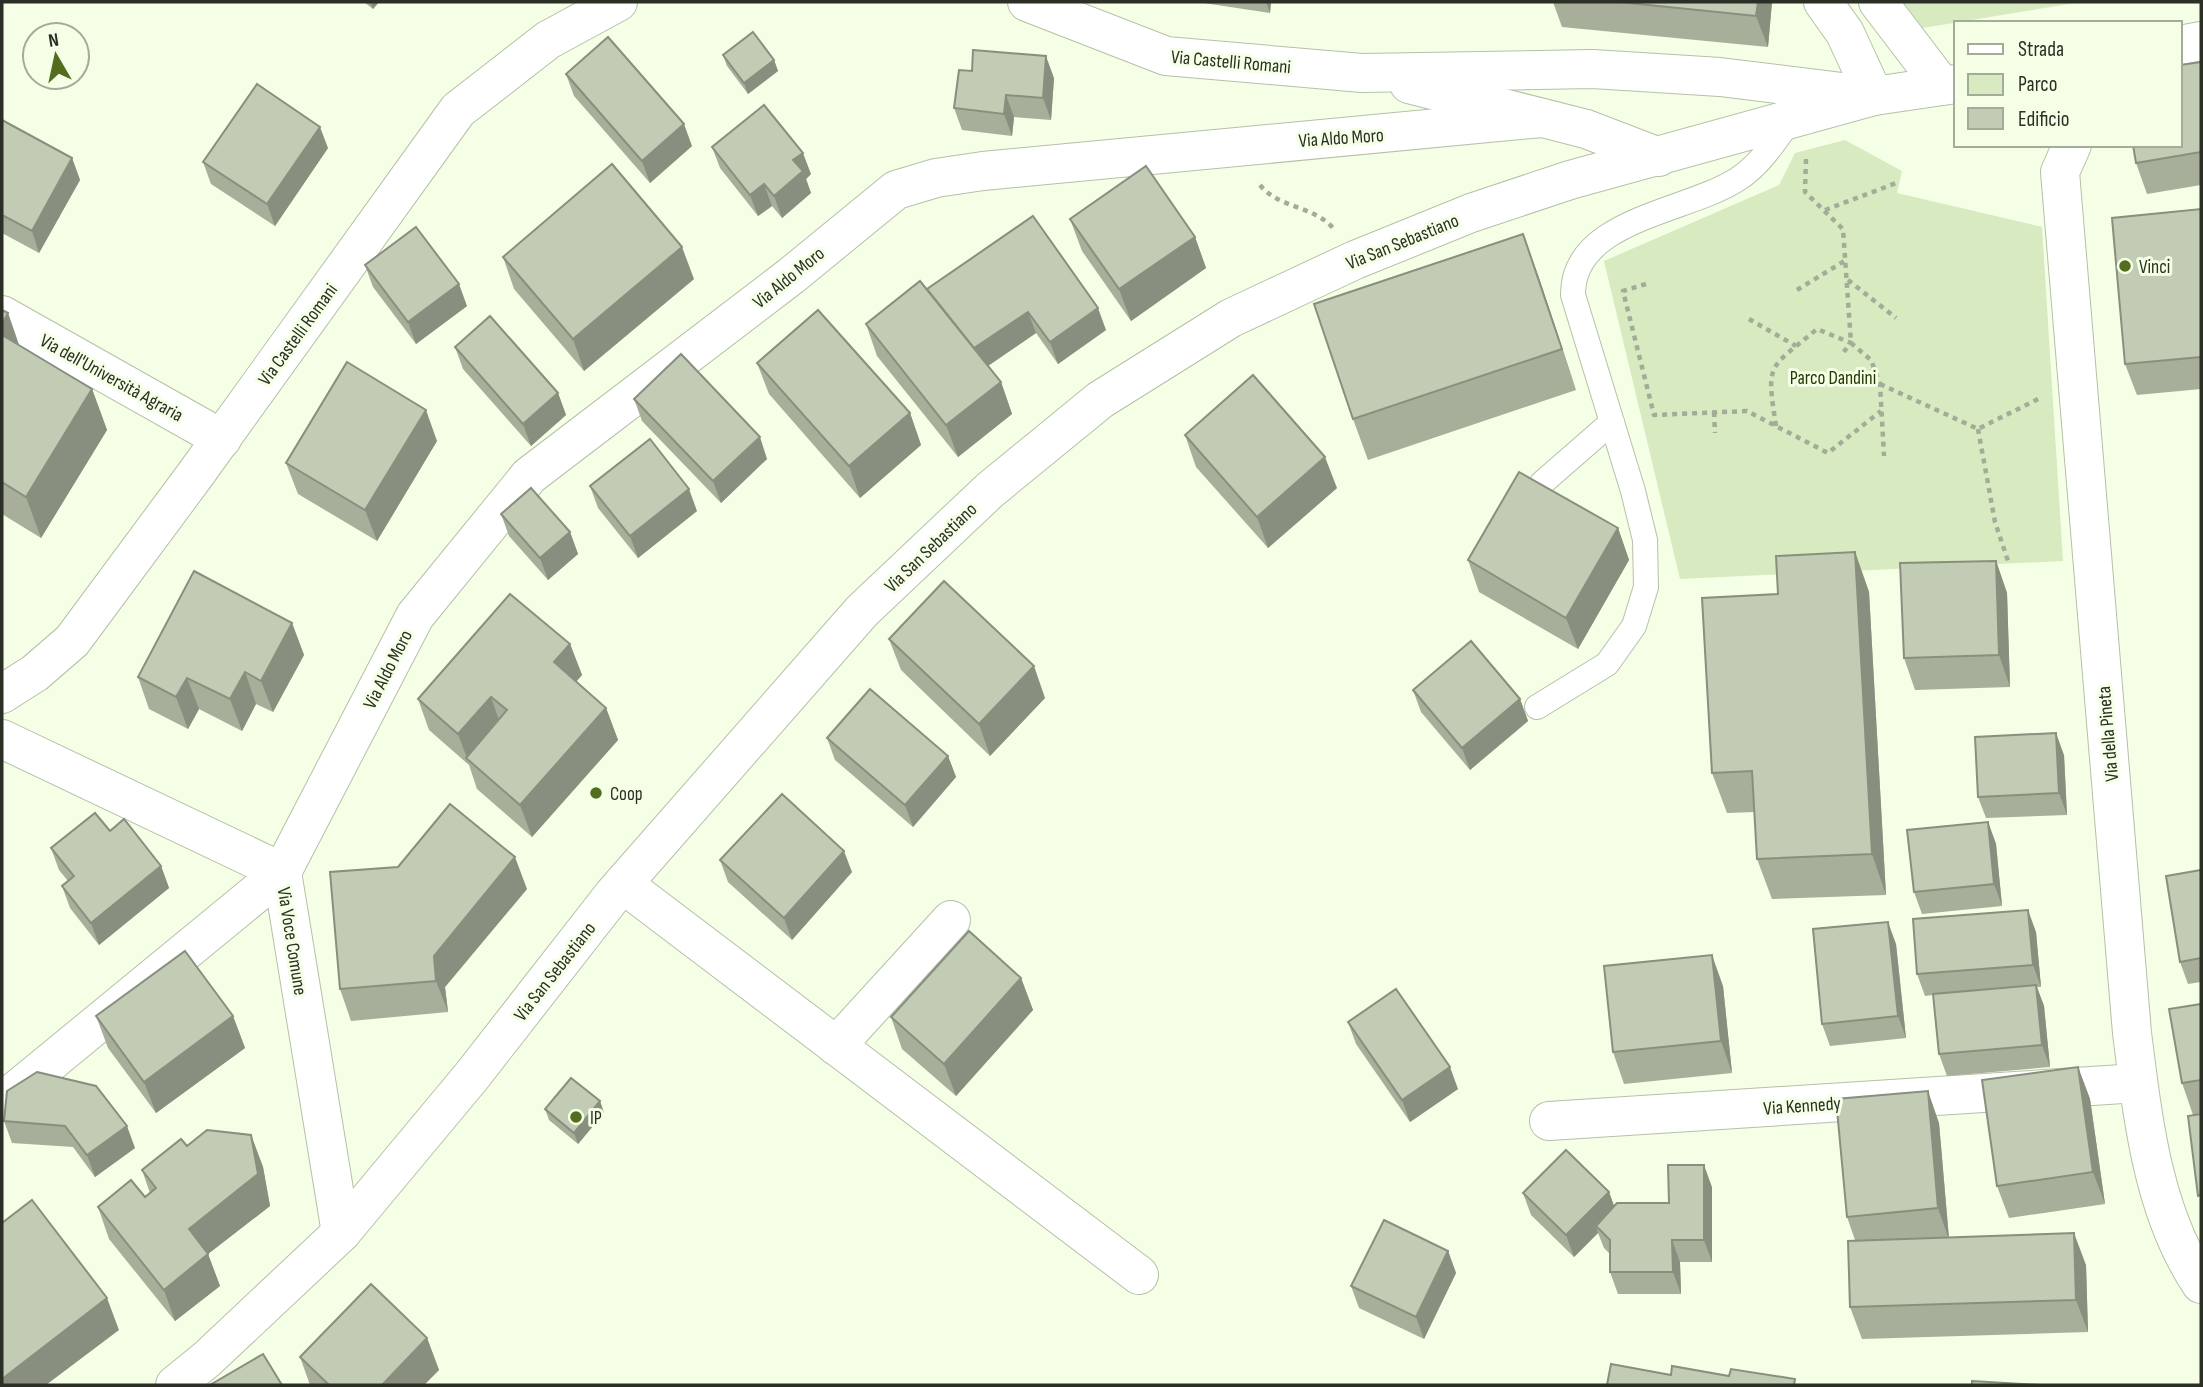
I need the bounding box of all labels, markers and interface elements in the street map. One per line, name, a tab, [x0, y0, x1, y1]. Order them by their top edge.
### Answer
north arrow	[21, 21, 91, 91]
legend	[1954, 21, 2182, 147]
text: N	[47, 29, 60, 53]
text: Strada	[2018, 37, 2064, 62]
street label: Via Castelli Romani	[1170, 46, 1292, 79]
text: Parco	[2018, 72, 2057, 97]
text: Edificio	[2018, 107, 2069, 132]
street label: Via Aldo Moro	[1298, 124, 1384, 153]
street label: Via San Sebastiano	[1343, 209, 1462, 275]
street label: Via Aldo Moro	[749, 242, 829, 314]
place label: Vinci	[2139, 256, 2170, 279]
marker: Vinci	[2117, 258, 2133, 274]
street label: Via Castelli Romani	[254, 279, 343, 390]
street label: Via dell'Università Agraria	[36, 329, 187, 427]
park label: Parco Dandini	[1790, 367, 1876, 390]
street label: Via San Sebastiano	[880, 498, 982, 598]
street label: Via Aldo Moro	[359, 626, 418, 713]
street label: Via della Pineta	[2093, 685, 2124, 783]
place label: Coop	[610, 783, 643, 806]
marker: Coop	[588, 785, 604, 801]
street label: Via Voce Comune	[272, 885, 311, 997]
street label: Via San Sebastiano	[509, 918, 601, 1026]
street label: Via Kennedy	[1763, 1092, 1842, 1121]
place label: IP	[590, 1107, 602, 1130]
marker: IP	[568, 1109, 584, 1125]

